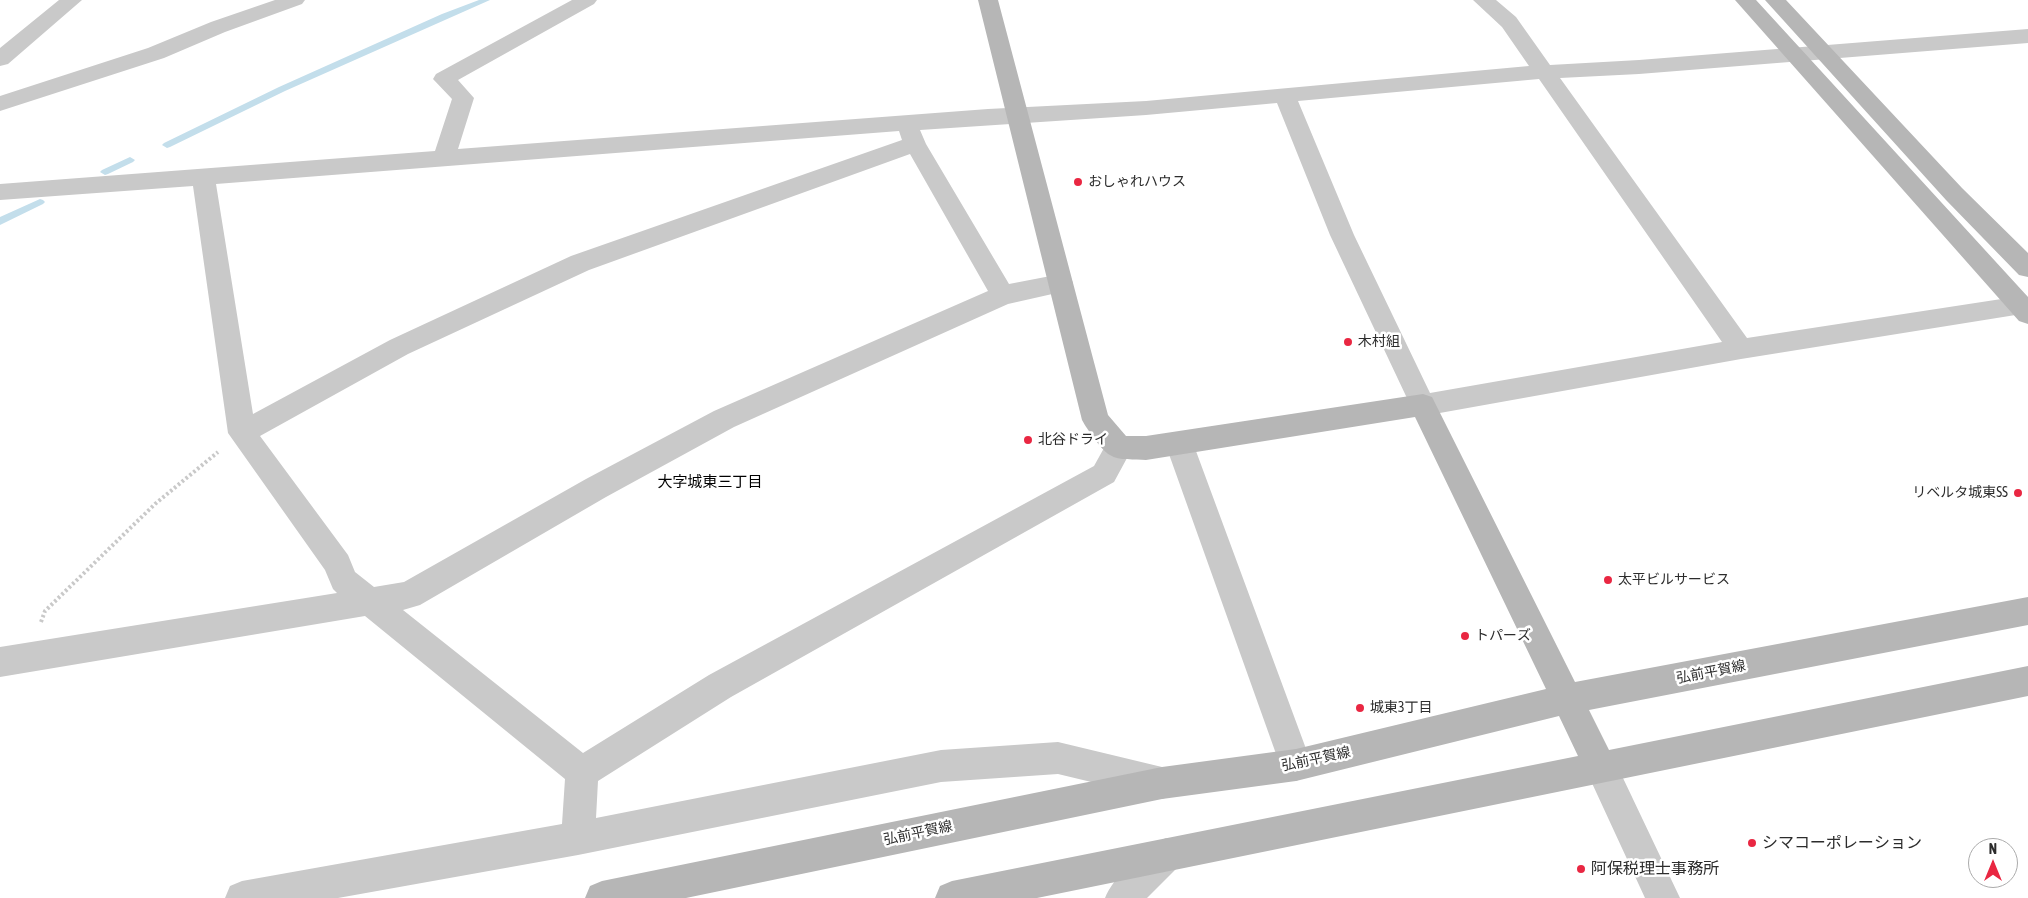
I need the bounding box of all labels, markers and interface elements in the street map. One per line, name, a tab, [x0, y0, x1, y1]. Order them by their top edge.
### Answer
place label: おしゃれハウス	[1088, 174, 1186, 190]
marker: おしゃれハウス	[1072, 176, 1084, 188]
place label: 木村組	[1358, 334, 1400, 350]
marker: 木村組	[1342, 336, 1354, 348]
place label: 北谷ドライ	[1038, 432, 1108, 448]
marker: 北谷ドライ	[1022, 434, 1034, 446]
district label: 大字城東三丁目	[658, 473, 762, 491]
place label: リベルタ城東SS	[1912, 485, 2008, 501]
marker: リベルタ城東SS	[2012, 487, 2024, 499]
place label: 太平ビルサービス	[1618, 572, 1730, 588]
marker: 太平ビルサービス	[1602, 574, 1614, 586]
place label: トパーズ	[1475, 628, 1531, 644]
marker: トパーズ	[1459, 630, 1471, 642]
street label: 弘前平賀線	[1675, 657, 1747, 687]
place label: 城東3丁目	[1370, 700, 1433, 716]
marker: 城東3丁目	[1354, 702, 1366, 714]
street label: 弘前平賀線	[1280, 744, 1352, 774]
street label: 弘前平賀線	[882, 818, 954, 848]
place label: シマコーポレーション	[1762, 833, 1922, 853]
marker: シマコーポレーション	[1746, 837, 1758, 849]
north arrow	[1968, 838, 2018, 888]
text: N	[1989, 841, 1997, 857]
place label: 阿保税理士事務所	[1591, 859, 1719, 879]
marker: 阿保税理士事務所	[1575, 863, 1587, 875]

